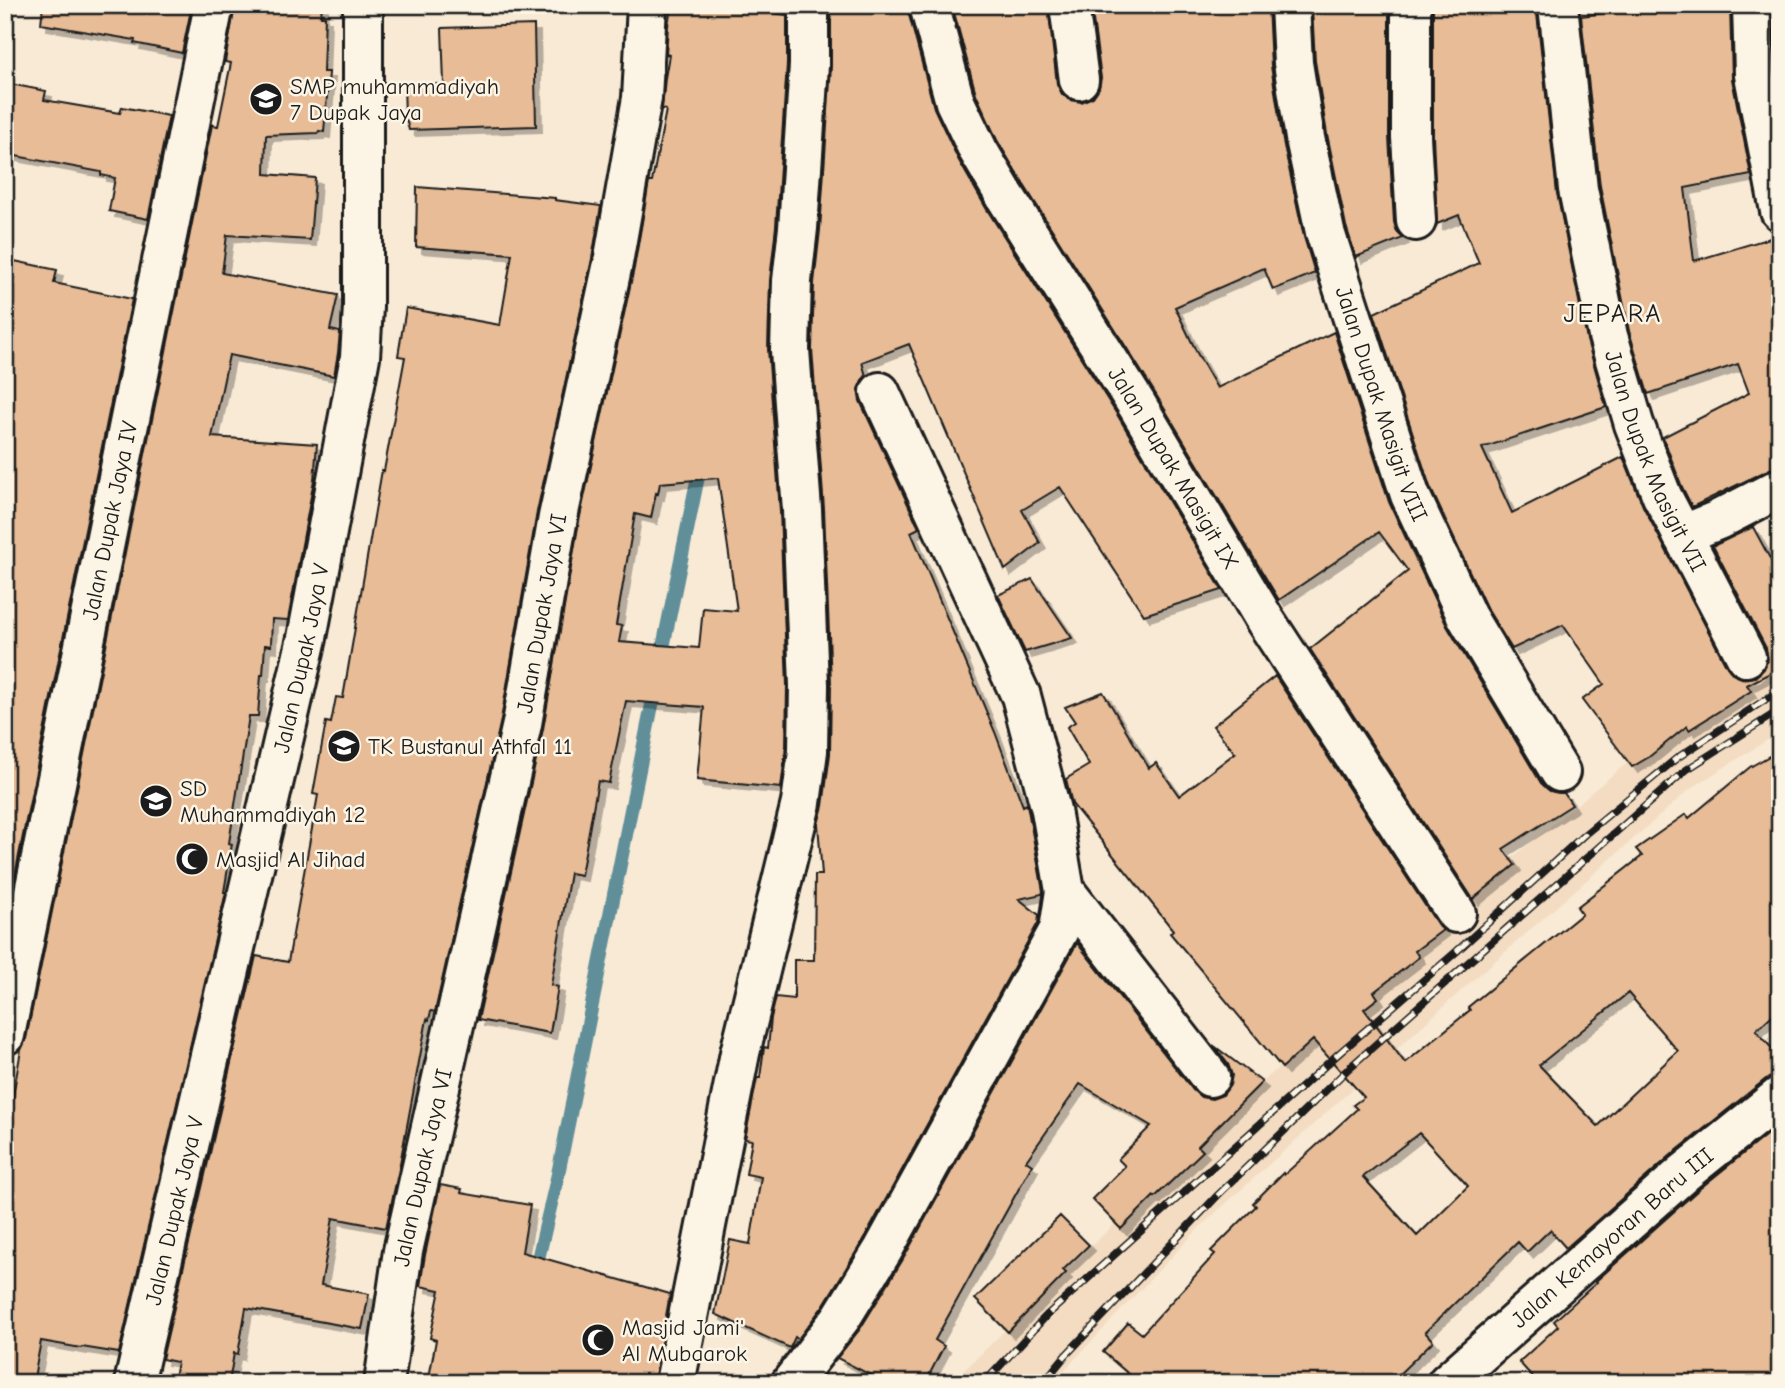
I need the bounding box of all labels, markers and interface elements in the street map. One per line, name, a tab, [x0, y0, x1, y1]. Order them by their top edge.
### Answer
place label: SMP muhammadiyah 7 Dupak Jaya	[290, 73, 499, 126]
school or university icon: SMP muhammadiyah 7 Dupak Jaya	[247, 80, 285, 118]
street label: Jalan Dupak Masigit VIII	[1330, 283, 1434, 526]
district label: JEPARA	[1564, 299, 1662, 329]
street label: Jalan Dupak Masigit VII	[1599, 347, 1713, 576]
street label: Jalan Dupak Masigit IX	[1103, 362, 1245, 574]
street label: Jalan Dupak Jaya IV	[76, 418, 143, 622]
street label: Jalan Dupak Jaya VI	[511, 511, 572, 715]
street label: Jalan Dupak Jaya V	[267, 560, 334, 755]
school or university icon: TK Bustanul Athfal 11	[325, 727, 363, 765]
place label: TK Bustanul Athfal 11	[368, 733, 572, 760]
place label: SD Muhammadiyah 12	[180, 775, 366, 828]
school or university icon: SD Muhammadiyah 12	[137, 782, 175, 820]
mosque icon: Masjid Al Jihad	[173, 840, 211, 878]
place label: Masjid Al Jihad	[216, 846, 365, 873]
street label: Jalan Dupak Jaya VI	[387, 1066, 457, 1268]
street label: Jalan Dupak Jaya V	[139, 1113, 209, 1308]
street label: Jalan Kemayoran Baru III	[1505, 1142, 1718, 1333]
place label: Masjid Jami' Al Mubaarok	[622, 1314, 747, 1367]
mosque icon: Masjid Jami' Al Mubaarok	[579, 1321, 617, 1359]

